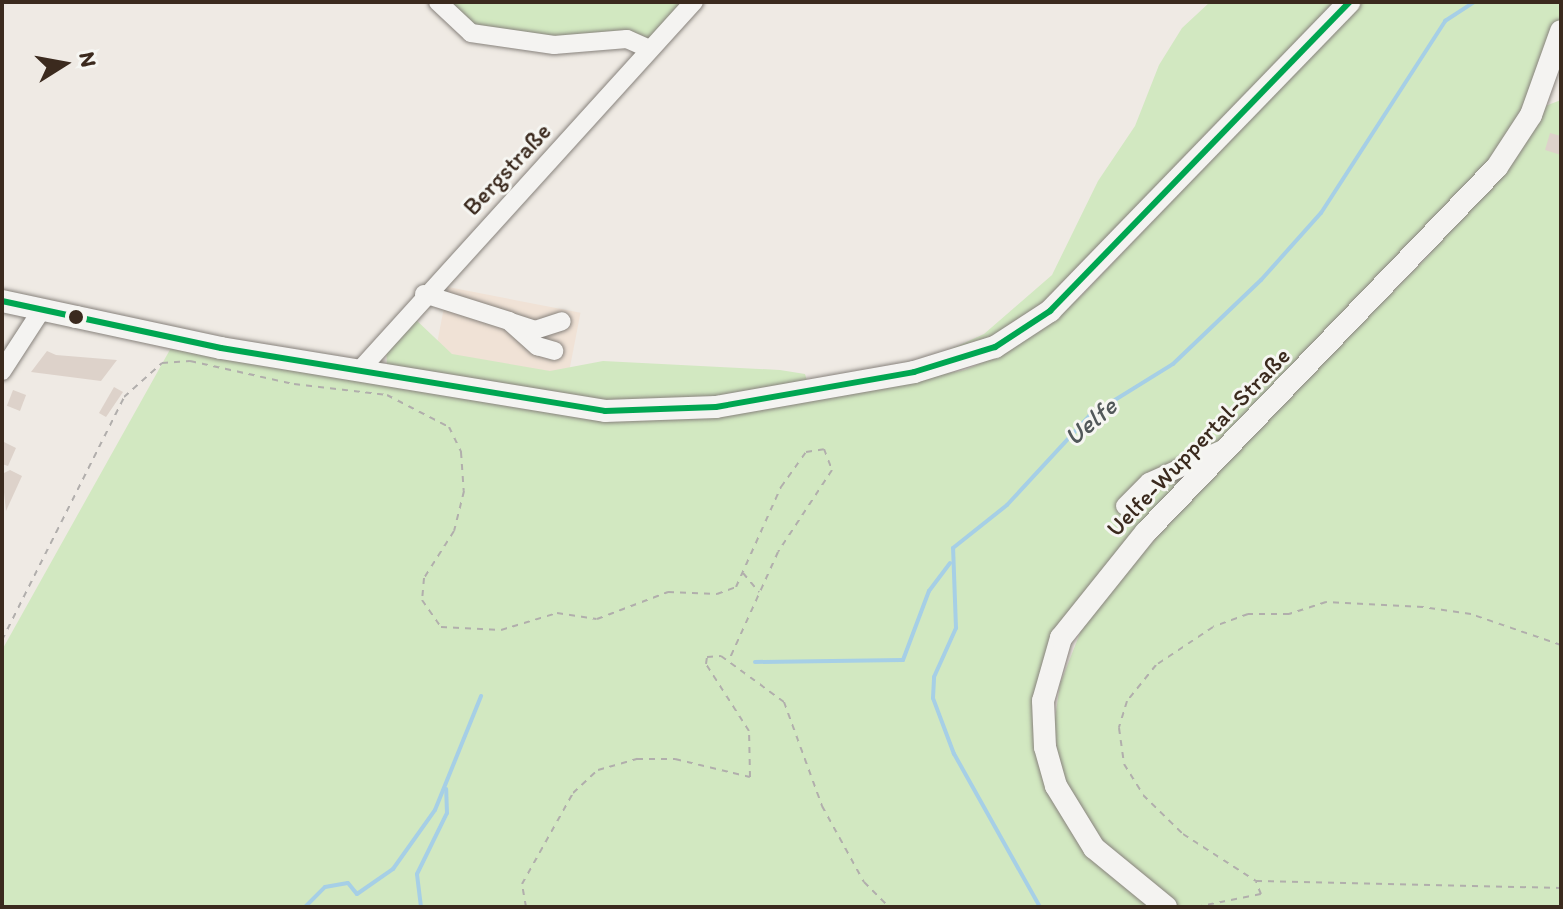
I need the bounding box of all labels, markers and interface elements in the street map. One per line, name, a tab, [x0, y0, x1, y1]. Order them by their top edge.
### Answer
north arrow	[24, 24, 104, 104]
text: N	[73, 49, 103, 69]
street label: Bergstraße	[457, 117, 557, 221]
unlabelled marker	[68, 309, 84, 325]
street label: Uelfe-Wuppertal-Straße	[1100, 341, 1296, 543]
water label: Uelfe	[1058, 391, 1124, 453]

